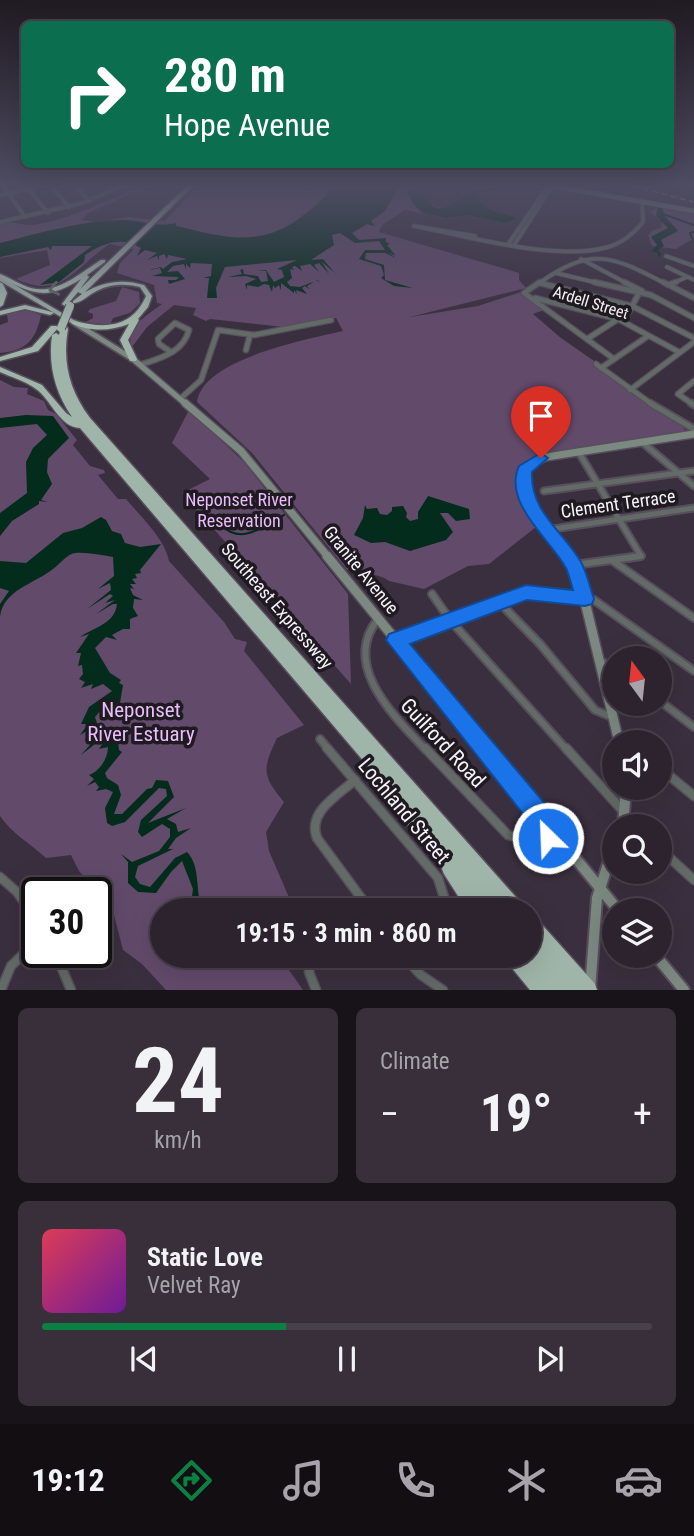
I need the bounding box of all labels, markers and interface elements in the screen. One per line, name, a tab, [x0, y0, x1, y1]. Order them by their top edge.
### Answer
text: 280 m	[164, 47, 286, 104]
icon: right	[49, 49, 140, 140]
text: Hope Avenue	[164, 106, 330, 144]
one-way arrow	[48, 280, 60, 295]
street label: Ardell Street	[551, 282, 631, 323]
pin	[511, 386, 571, 458]
icon: arrive	[522, 397, 560, 435]
street label: Clement Terrace	[559, 485, 677, 522]
park label: Neponset River Reservation	[185, 489, 293, 531]
street label: Granite Avenue	[320, 522, 403, 618]
street label: Southeast Expressway	[217, 539, 338, 673]
north arrow	[602, 646, 672, 716]
map controls	[602, 646, 672, 968]
street label: Guilford Road	[396, 693, 490, 793]
park label: Neponset River Estuary	[87, 698, 195, 746]
button: sound	[602, 730, 672, 800]
street label: Lochland Street	[353, 754, 455, 868]
position arrow	[511, 801, 585, 875]
button: search	[602, 814, 672, 884]
speed limit sign: 30	[21, 877, 112, 968]
button: layers	[602, 898, 672, 968]
text: 19:15 · 3 min · 860 m	[236, 918, 456, 948]
text: 24	[132, 1028, 224, 1134]
text: Climate	[380, 1048, 450, 1075]
text: 19°	[480, 1083, 552, 1144]
text: −	[380, 1092, 399, 1136]
text: +	[633, 1092, 652, 1136]
text: km/h	[154, 1127, 202, 1154]
text: Static Love	[147, 1242, 263, 1272]
text: Velvet Ray	[147, 1272, 241, 1299]
icon: previous	[125, 1340, 163, 1378]
icon: pause	[328, 1340, 366, 1378]
icon: next	[531, 1340, 569, 1378]
icon: directions	[167, 1456, 216, 1505]
icon: music	[279, 1456, 328, 1505]
icon: phone	[391, 1456, 440, 1505]
icon: climate	[502, 1456, 551, 1505]
icon: car	[614, 1456, 663, 1505]
text: 19:12	[31, 1461, 105, 1499]

